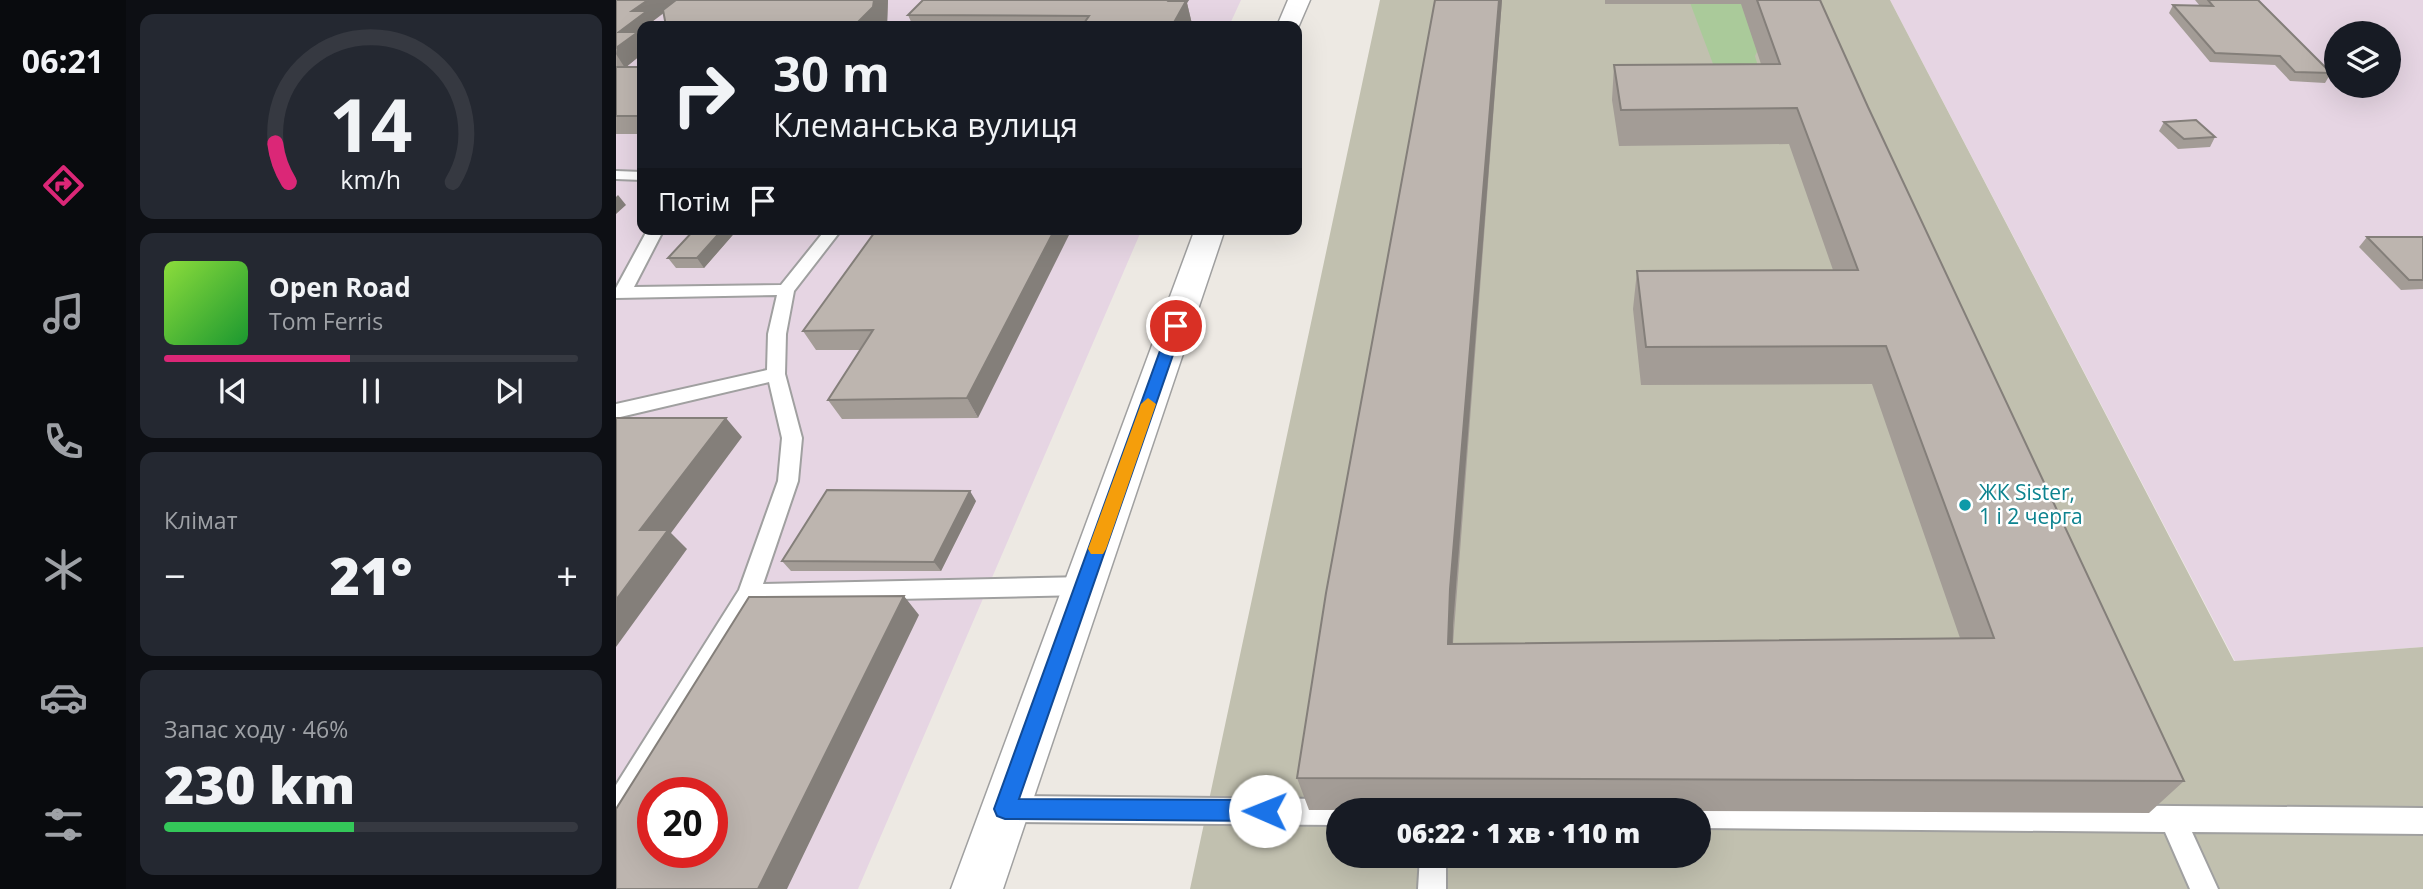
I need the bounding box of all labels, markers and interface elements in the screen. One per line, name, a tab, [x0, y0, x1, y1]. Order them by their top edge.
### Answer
map controls	[2324, 21, 2401, 98]
button: layers	[2324, 21, 2401, 98]
text: 06:21	[22, 39, 104, 82]
text: 30 m	[773, 40, 890, 106]
icon: right	[658, 49, 749, 140]
text: 14	[329, 75, 413, 174]
text: Клеманська вулиця	[773, 103, 1078, 146]
icon: directions	[39, 161, 88, 210]
text: km/h	[341, 162, 401, 196]
icon: arrive	[744, 182, 782, 220]
text: Потім	[658, 183, 730, 219]
text: Open Road	[269, 269, 411, 305]
icon: music	[39, 289, 88, 338]
pin	[1146, 296, 1206, 356]
text: Tom Ferris	[269, 305, 383, 337]
icon: arrive	[1157, 307, 1195, 345]
icon: previous	[214, 372, 252, 410]
icon: pause	[352, 372, 390, 410]
icon: next	[490, 372, 528, 410]
icon: phone	[39, 417, 88, 466]
place label: ЖК Sister, 1 і 2 черга	[1979, 478, 2083, 530]
marker: ЖК Sister, 1 і 2 черга	[1957, 497, 1973, 513]
text: Клімат	[164, 504, 237, 536]
text: 21°	[330, 539, 412, 610]
icon: climate	[39, 545, 88, 594]
text: −	[164, 549, 186, 601]
text: +	[556, 549, 578, 601]
icon: car	[39, 673, 88, 722]
text: Запас ходу · 46%	[164, 713, 348, 745]
text: 230 km	[164, 748, 355, 819]
position arrow	[1228, 774, 1302, 848]
speed limit sign: 20	[637, 777, 728, 868]
icon: filters	[39, 800, 88, 849]
text: 06:22 · 1 хв · 110 m	[1397, 815, 1640, 851]

